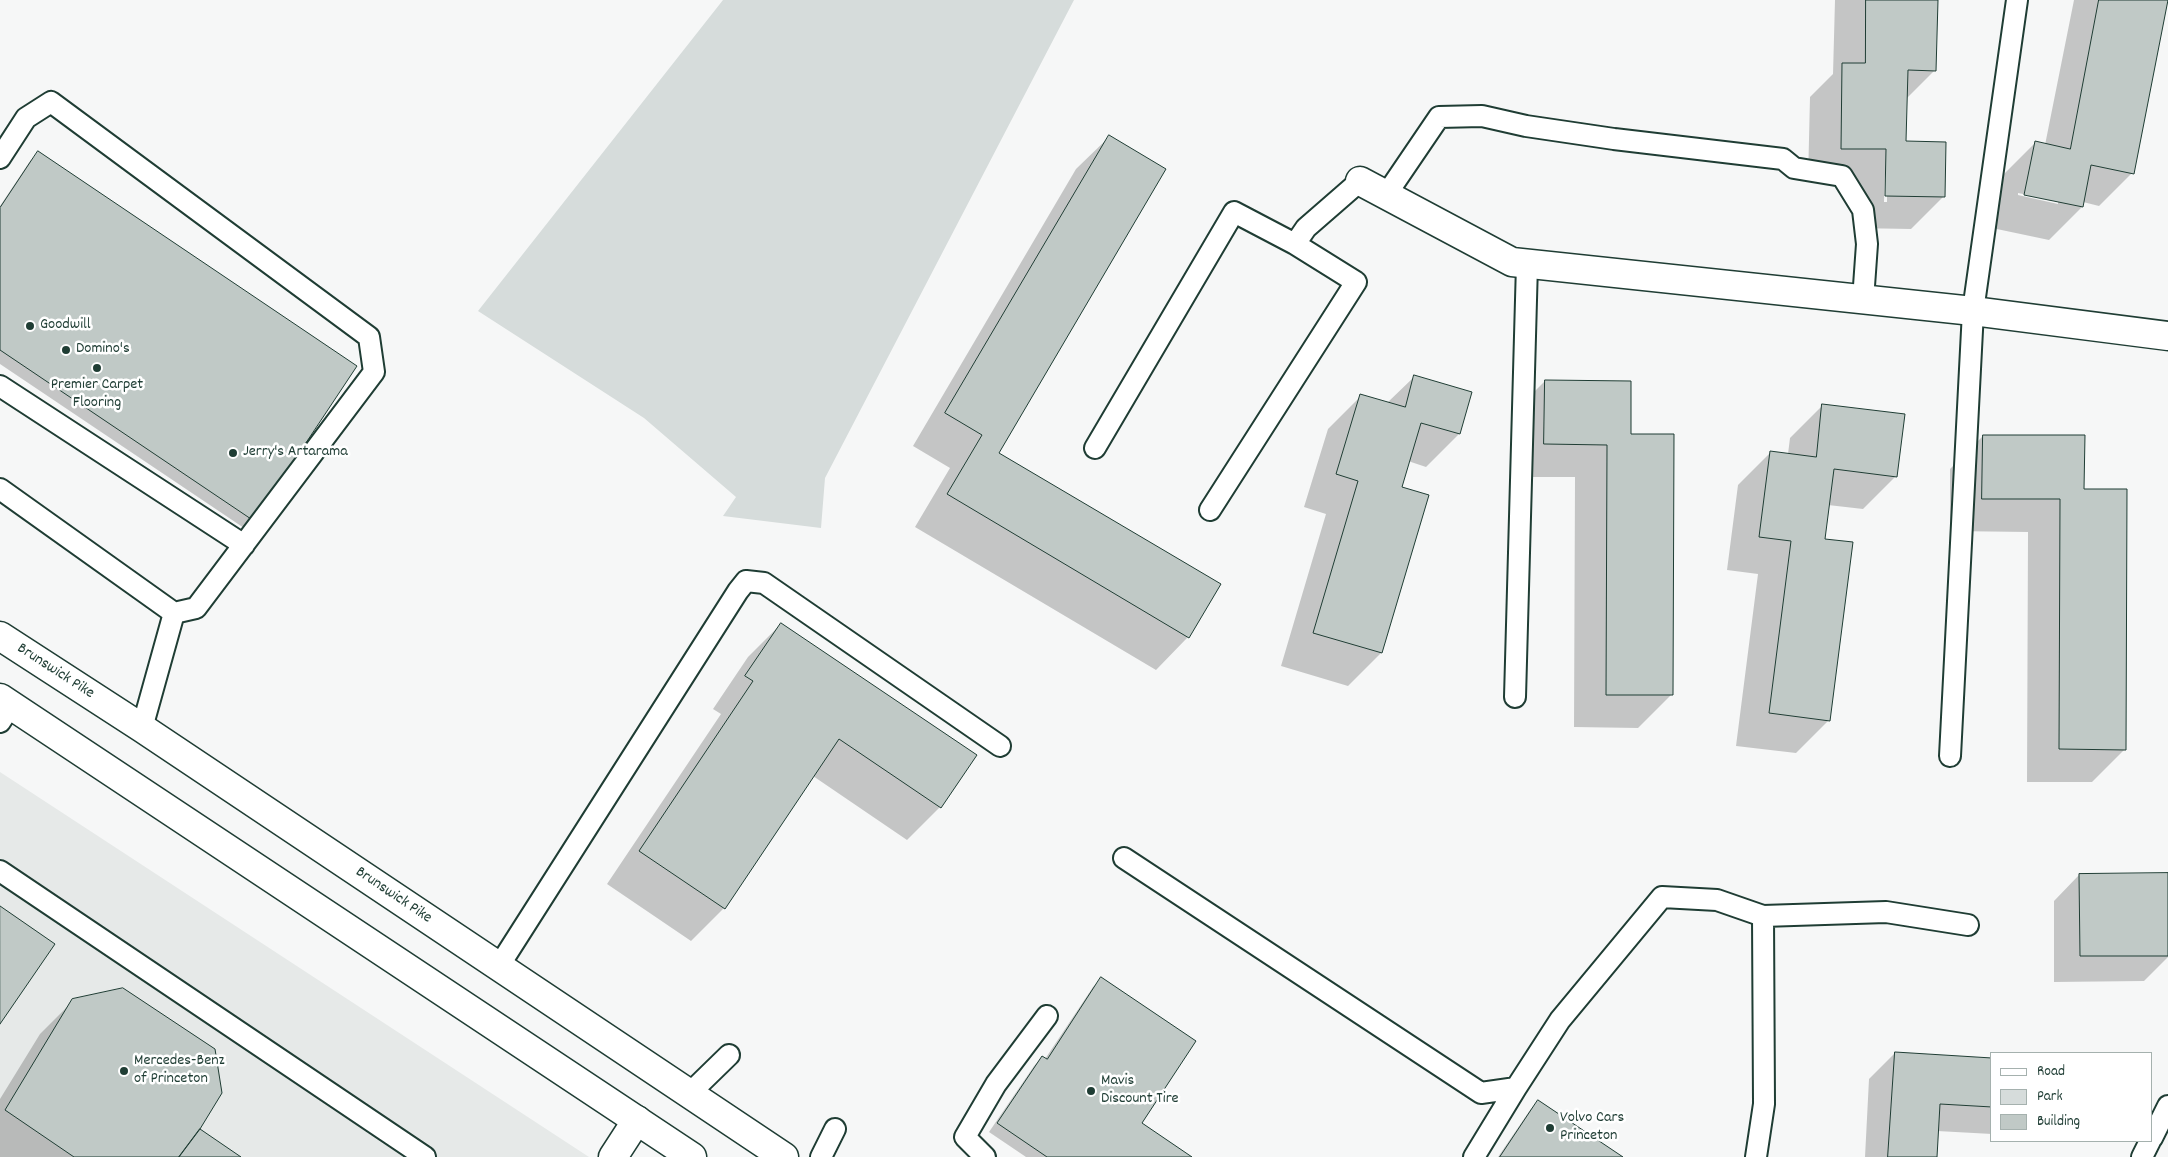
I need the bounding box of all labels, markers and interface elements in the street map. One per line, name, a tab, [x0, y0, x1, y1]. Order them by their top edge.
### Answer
place label: Goodwill	[40, 316, 91, 336]
marker: Goodwill	[24, 320, 36, 332]
place label: Domino's	[76, 340, 130, 360]
marker: Domino's	[60, 344, 72, 356]
marker: Premier Carpet Flooring	[91, 362, 103, 374]
place label: Premier Carpet Flooring	[51, 376, 143, 414]
place label: Jerry's Artarama	[243, 443, 348, 463]
marker: Jerry's Artarama	[227, 447, 239, 459]
street label: Brunswick Pike	[13, 640, 97, 704]
street label: Brunswick Pike	[351, 863, 435, 929]
place label: Mercedes-Benz of Princeton	[134, 1052, 225, 1090]
legend	[1990, 1052, 2153, 1142]
text: Road	[2037, 1061, 2065, 1083]
marker: Mercedes-Benz of Princeton	[118, 1065, 130, 1077]
place label: Mavis Discount Tire	[1101, 1072, 1179, 1110]
marker: Mavis Discount Tire	[1085, 1085, 1097, 1097]
text: Park	[2037, 1086, 2063, 1108]
place label: Volvo Cars Princeton	[1560, 1109, 1624, 1147]
text: Building	[2037, 1111, 2080, 1133]
marker: Volvo Cars Princeton	[1544, 1122, 1556, 1134]

